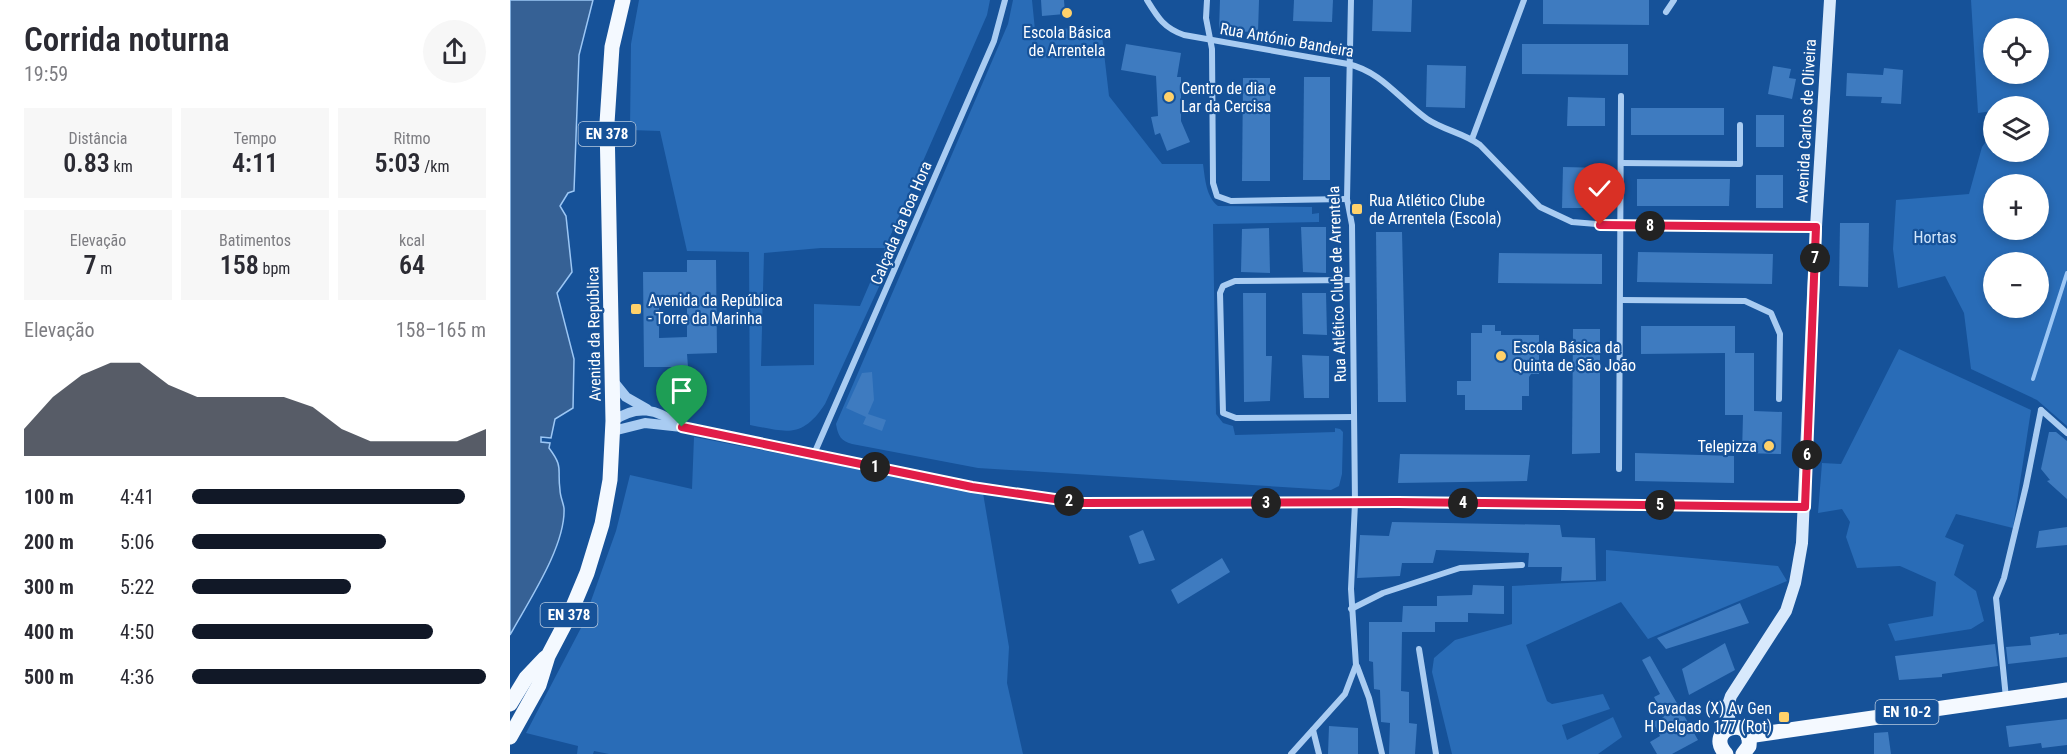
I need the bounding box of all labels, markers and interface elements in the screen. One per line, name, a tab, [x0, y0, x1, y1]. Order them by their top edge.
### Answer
marker: Escola Básica de Arrentela	[1060, 6, 1074, 20]
map controls	[1983, 18, 2049, 318]
button: locate	[1983, 18, 2049, 84]
street label: Rua António Bandeira	[1218, 19, 1356, 61]
text: Corrida noturna	[24, 20, 230, 59]
button: share	[423, 20, 486, 83]
place label: Escola Básica de Arrentela	[1023, 23, 1111, 60]
street label: Avenida Carlos de Oliveira	[1792, 38, 1820, 204]
text: 19:59	[24, 62, 68, 86]
place label: Centro de dia e Lar da Cercisa	[1181, 79, 1276, 116]
marker: Centro de dia e Lar da Cercisa	[1162, 90, 1176, 104]
button: layers	[1983, 96, 2049, 162]
road number: EN 378	[578, 122, 636, 146]
text: Distância	[69, 129, 127, 148]
text: Tempo	[233, 129, 277, 148]
text: Ritmo	[394, 129, 430, 148]
text: 0.83	[63, 148, 110, 178]
text: 4:11	[232, 148, 278, 178]
text: 5:03	[375, 148, 421, 178]
text: km	[110, 157, 133, 176]
text: /km	[421, 157, 449, 176]
street label: Calçada da Boa Hora	[866, 158, 936, 288]
pin	[1574, 163, 1625, 225]
icon: check	[1583, 172, 1616, 205]
button: +	[1983, 174, 2049, 240]
street label: Rua Atlético Clube de Arrentela	[1324, 186, 1350, 382]
place label: Rua Atlético Clube de Arrentela (Escola)	[1369, 191, 1502, 228]
marker: Rua Atlético Clube de Arrentela (Escola)	[1350, 202, 1364, 216]
pin: 8	[1635, 211, 1665, 241]
text: 8	[1646, 216, 1654, 235]
park label: Hortas	[1914, 228, 1956, 247]
text: Elevação	[70, 231, 126, 250]
text: Batimentos	[219, 231, 291, 250]
text: kcal	[399, 231, 425, 250]
pin: 7	[1800, 243, 1830, 273]
text: 7	[1811, 248, 1819, 267]
text: 7	[84, 250, 97, 280]
text: 158	[220, 250, 259, 280]
text: 64	[399, 250, 425, 280]
button: −	[1983, 252, 2049, 318]
text: m	[97, 259, 112, 278]
text: bpm	[259, 259, 290, 278]
street label: Avenida da República	[583, 266, 605, 402]
place label: Avenida da República - Torre da Marinha	[648, 291, 783, 328]
marker: Avenida da República - Torre da Marinha	[629, 302, 643, 316]
text: Elevação	[24, 318, 95, 342]
text: 158–165 m	[396, 318, 486, 342]
place label: Escola Básica da Quinta de São João	[1513, 338, 1636, 375]
marker: Escola Básica da Quinta de São João	[1494, 349, 1508, 363]
pin	[656, 365, 707, 427]
icon: arrive	[665, 374, 698, 407]
place label: Telepizza	[1698, 437, 1757, 456]
marker: Telepizza	[1762, 439, 1776, 453]
pin: 6	[1792, 440, 1822, 470]
text: 6	[1803, 445, 1811, 464]
pin: 1	[860, 452, 890, 482]
text: 1	[871, 457, 879, 476]
text: 100 m	[24, 485, 74, 509]
text: 4:41	[120, 485, 154, 509]
pin: 2	[1054, 486, 1084, 516]
pin: 3	[1251, 488, 1281, 518]
pin: 4	[1448, 488, 1478, 518]
pin: 5	[1645, 490, 1675, 520]
text: 2	[1065, 491, 1073, 510]
text: 3	[1262, 493, 1270, 512]
text: 4	[1459, 493, 1467, 512]
text: 5	[1656, 495, 1664, 514]
text: 200 m	[24, 530, 74, 554]
text: 5:06	[120, 530, 154, 554]
text: 300 m	[24, 575, 74, 599]
text: 5:22	[120, 575, 154, 599]
road number: EN 378	[541, 603, 598, 627]
text: 400 m	[24, 620, 74, 644]
text: 4:50	[120, 620, 154, 644]
text: 500 m	[24, 665, 74, 689]
text: 4:36	[120, 665, 154, 689]
place label: Cavadas (X) Av Gen H Delgado 177 (Rot)	[1644, 699, 1772, 736]
road number: EN 10-2	[1876, 700, 1938, 724]
marker: Cavadas (X) Av Gen H Delgado 177 (Rot)	[1777, 710, 1791, 724]

